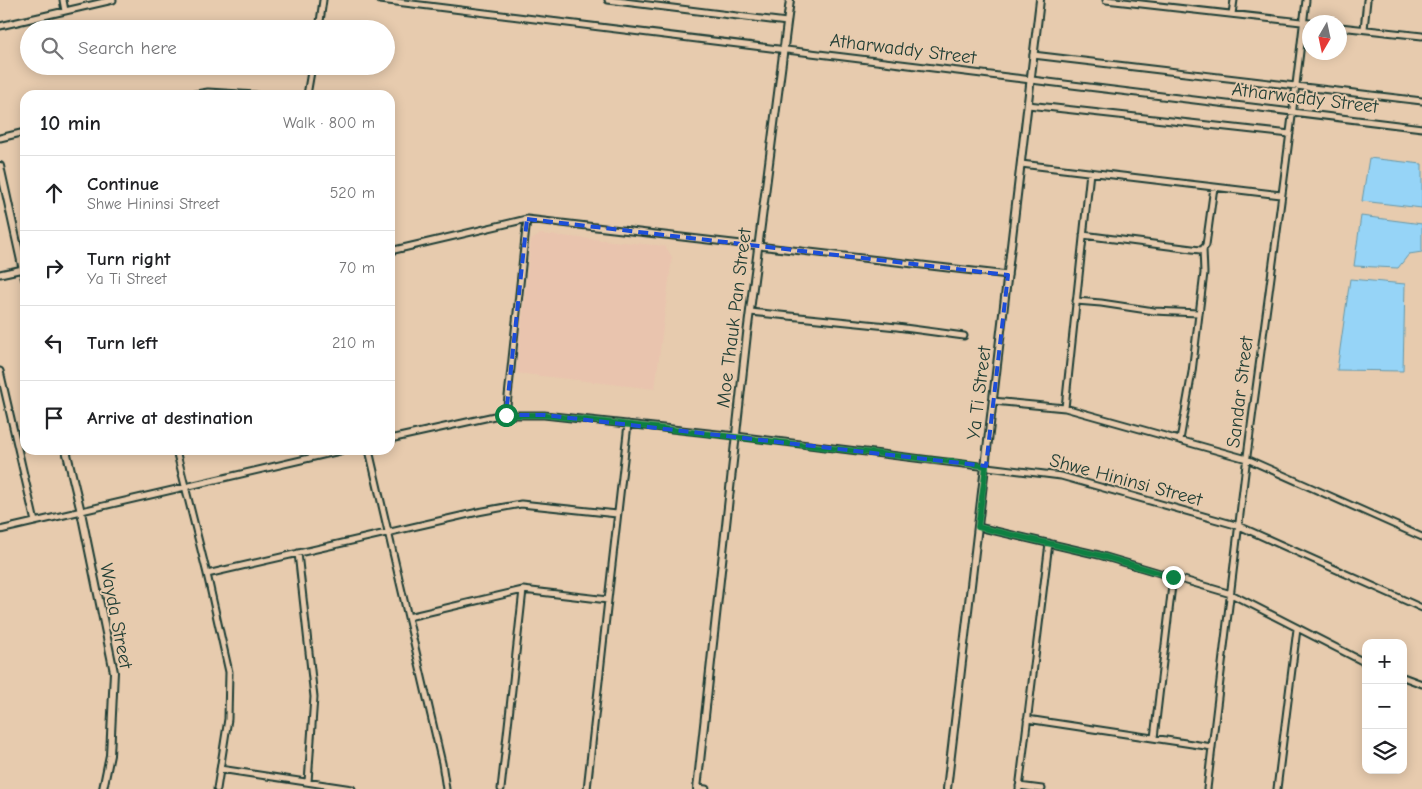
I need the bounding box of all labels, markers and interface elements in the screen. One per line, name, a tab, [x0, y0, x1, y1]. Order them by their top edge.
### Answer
north arrow	[1302, 15, 1347, 60]
search box	[20, 20, 395, 75]
street label: Atharwaddy Street	[829, 29, 978, 69]
icon: search	[38, 34, 66, 62]
text: Search here	[78, 37, 177, 59]
street label: Atharwaddy Street	[1231, 78, 1380, 118]
text: 10 min	[40, 111, 101, 135]
text: Walk · 800 m	[283, 114, 375, 132]
text: Continue	[87, 173, 159, 195]
icon: ahead	[40, 179, 68, 207]
text: 520 m	[330, 184, 375, 202]
text: Shwe Hininsi Street	[87, 195, 219, 213]
street label: Moe Thauk Pan Street	[712, 226, 756, 409]
text: Turn right	[87, 248, 171, 270]
icon: right	[40, 254, 68, 282]
text: 70 m	[339, 259, 375, 277]
text: Ya Ti Street	[87, 270, 167, 288]
icon: left	[40, 329, 68, 357]
text: Turn left	[87, 332, 158, 354]
text: 210 m	[332, 334, 375, 352]
street label: Sandar Street	[1222, 334, 1258, 449]
street label: Ya Ti Street	[962, 344, 996, 441]
icon: arrive	[40, 404, 68, 432]
route start	[495, 404, 518, 427]
text: Arrive at destination	[87, 407, 253, 429]
street label: Shwe Hininsi Street	[1047, 449, 1205, 511]
street label: Wayda Street	[95, 561, 137, 671]
route end	[1162, 566, 1185, 589]
map controls	[1362, 639, 1407, 774]
button: +	[1362, 639, 1407, 684]
button: −	[1362, 684, 1407, 729]
button: layers	[1362, 729, 1407, 774]

